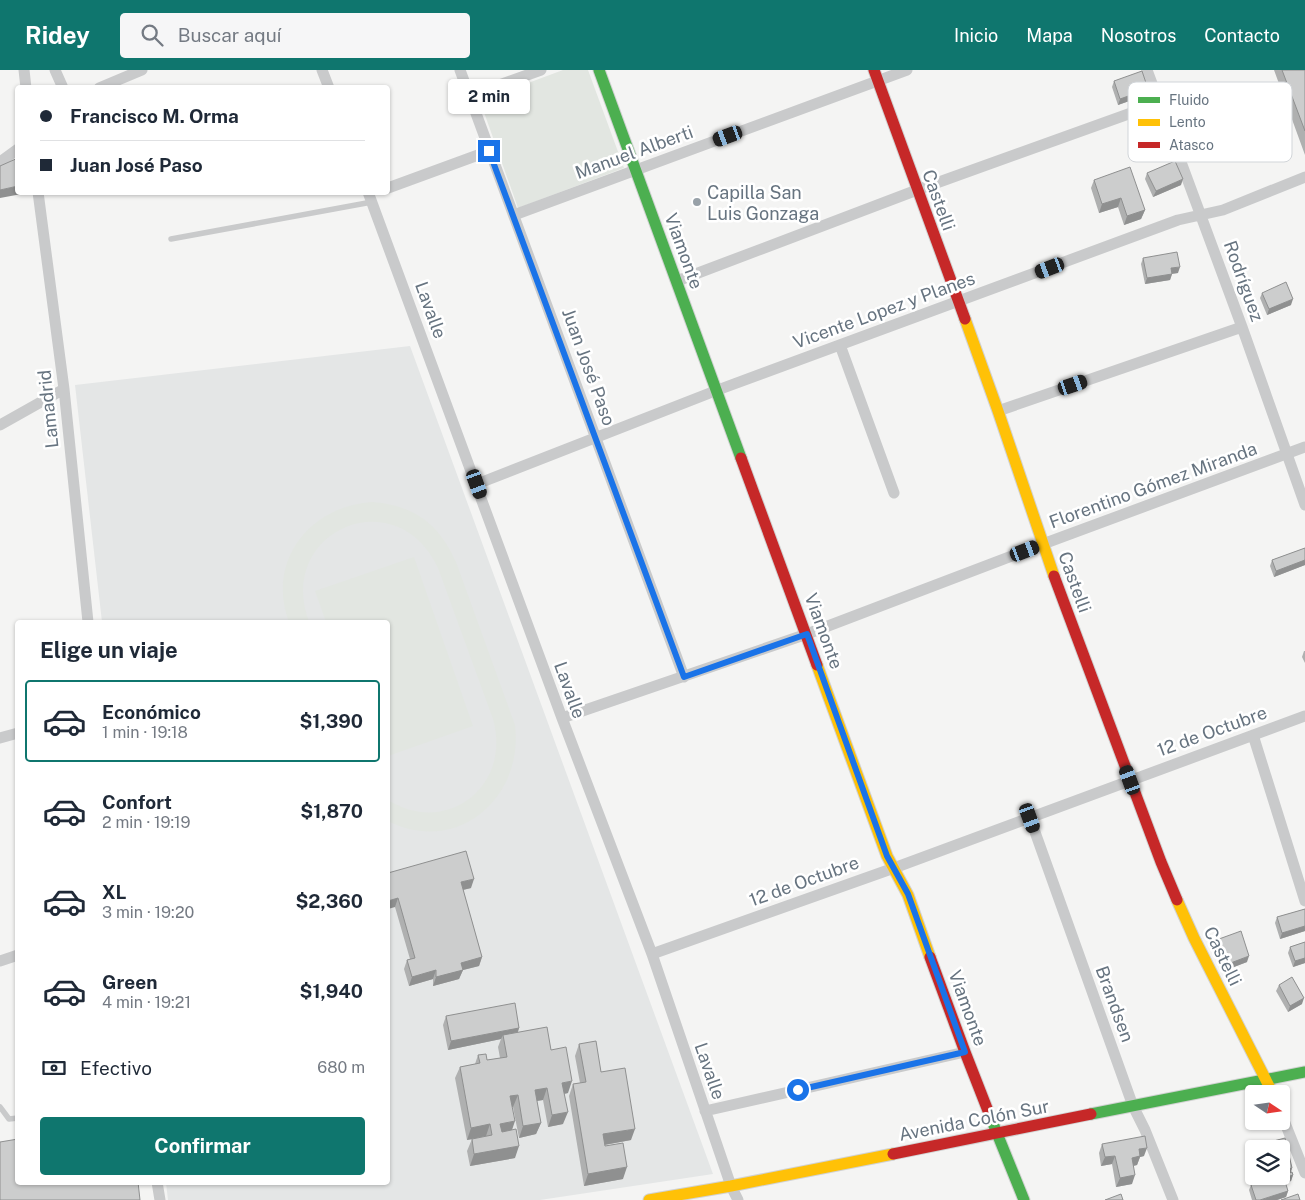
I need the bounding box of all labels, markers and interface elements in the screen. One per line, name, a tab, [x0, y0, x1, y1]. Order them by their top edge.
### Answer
search box	[120, 13, 470, 58]
text: Ridey	[25, 21, 90, 49]
icon: search	[138, 21, 166, 49]
text: Buscar aquí	[178, 24, 281, 46]
text: Inicio	[954, 25, 998, 46]
text: Mapa	[1026, 25, 1073, 46]
text: Nosotros	[1101, 25, 1176, 46]
text: Contacto	[1204, 25, 1280, 46]
callout: 2 min	[448, 78, 530, 114]
legend	[1128, 82, 1292, 162]
text: 2 min	[468, 87, 510, 106]
text: Fluido	[1169, 92, 1209, 108]
text: Francisco M. Orma	[70, 105, 239, 127]
text: Lento	[1169, 114, 1206, 130]
street label: Manuel Alberti	[572, 121, 696, 183]
car	[711, 124, 744, 148]
text: Atasco	[1169, 137, 1214, 153]
route end	[478, 140, 500, 162]
text: Juan José Paso	[70, 154, 203, 176]
street label: Castelli	[918, 167, 960, 233]
place label: Capilla San Luis Gonzaga	[707, 182, 819, 224]
marker: Capilla San Luis Gonzaga	[691, 196, 703, 208]
street label: Viamonte	[661, 210, 707, 292]
street label: Rodríguez	[1220, 238, 1268, 324]
car	[1033, 256, 1066, 280]
street label: Vicente Lopez y Planes	[790, 267, 978, 353]
street label: Lavalle	[411, 279, 451, 341]
street label: Juan José Paso	[558, 305, 620, 429]
street label: Lamadrid	[33, 369, 63, 449]
car	[1056, 373, 1089, 397]
street label: Florentino Gómez Miranda	[1046, 438, 1260, 532]
car	[464, 467, 489, 501]
car	[1008, 539, 1041, 563]
street label: Castelli	[1054, 549, 1096, 615]
street label: Viamonte	[801, 590, 847, 672]
text: Elige un viaje	[40, 637, 178, 663]
street label: Lavalle	[550, 659, 590, 721]
icon: car	[42, 699, 87, 744]
text: Económico	[102, 701, 201, 723]
street label: 12 de Octubre	[1154, 701, 1270, 761]
text: $1,390	[299, 710, 363, 732]
text: 1 min · 19:18	[102, 723, 188, 742]
car	[1117, 763, 1142, 797]
icon: car	[42, 789, 87, 834]
text: Confort	[102, 791, 172, 813]
text: $1,870	[300, 800, 363, 822]
car	[1017, 801, 1042, 835]
text: 2 min · 19:19	[102, 813, 191, 832]
street label: 12 de Octubre	[746, 851, 862, 911]
icon: car	[42, 879, 87, 924]
text: XL	[102, 881, 127, 903]
text: $2,360	[295, 890, 363, 912]
text: 3 min · 19:20	[102, 903, 194, 922]
street label: Castelli	[1200, 923, 1246, 989]
street label: Brandsen	[1092, 963, 1138, 1045]
street label: Viamonte	[945, 967, 991, 1049]
icon: car	[42, 969, 87, 1014]
text: Green	[102, 971, 157, 993]
text: $1,940	[300, 980, 363, 1002]
text: 4 min · 19:21	[102, 993, 191, 1012]
street label: Lavalle	[690, 1040, 730, 1102]
icon: cash	[40, 1054, 68, 1082]
text: Efectivo	[80, 1057, 152, 1079]
text: 680 m	[317, 1058, 365, 1077]
route start	[787, 1079, 809, 1101]
north arrow	[1245, 1085, 1290, 1130]
map controls	[1245, 1085, 1290, 1185]
street label: Avenida Colón Sur	[897, 1095, 1051, 1145]
button: Confirmar	[40, 1117, 365, 1175]
button: layers	[1245, 1140, 1290, 1185]

